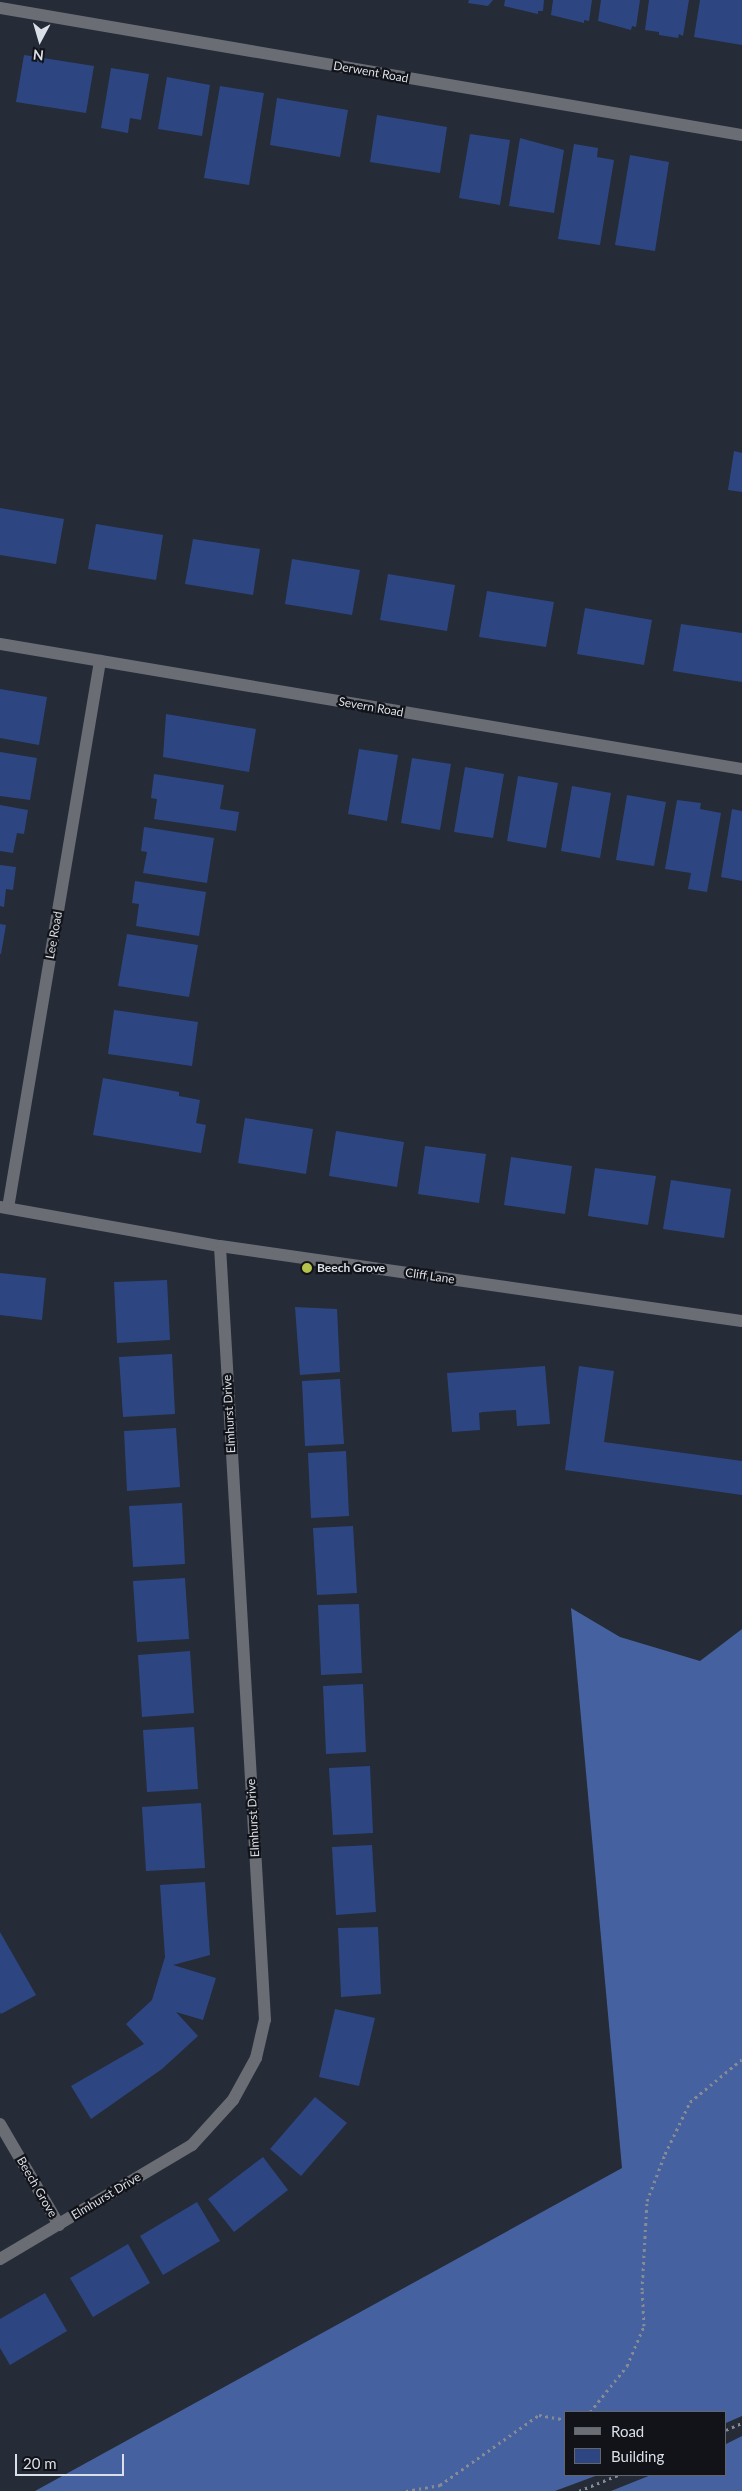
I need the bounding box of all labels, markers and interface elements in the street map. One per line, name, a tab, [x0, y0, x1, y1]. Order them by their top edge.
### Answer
north arrow	[15, 15, 65, 65]
text: N	[32, 46, 45, 64]
street label: Derwent Road	[332, 58, 410, 86]
street label: Severn Road	[337, 694, 405, 720]
street label: Lee Road	[43, 910, 65, 960]
place label: Beech Grove	[317, 1261, 385, 1275]
marker: Beech Grove	[301, 1262, 313, 1274]
street label: Cliff Lane	[404, 1265, 456, 1287]
street label: Elmhurst Drive	[220, 1374, 238, 1454]
street label: Elmhurst Drive	[244, 1778, 262, 1858]
street label: Beech Grove	[14, 2154, 60, 2220]
street label: Elmhurst Drive	[69, 2170, 143, 2222]
legend	[564, 2411, 727, 2476]
text: Road	[611, 2422, 644, 2440]
scale bar	[18, 2444, 126, 2476]
text: Building	[611, 2447, 664, 2465]
text: 20 m	[23, 2454, 57, 2472]

